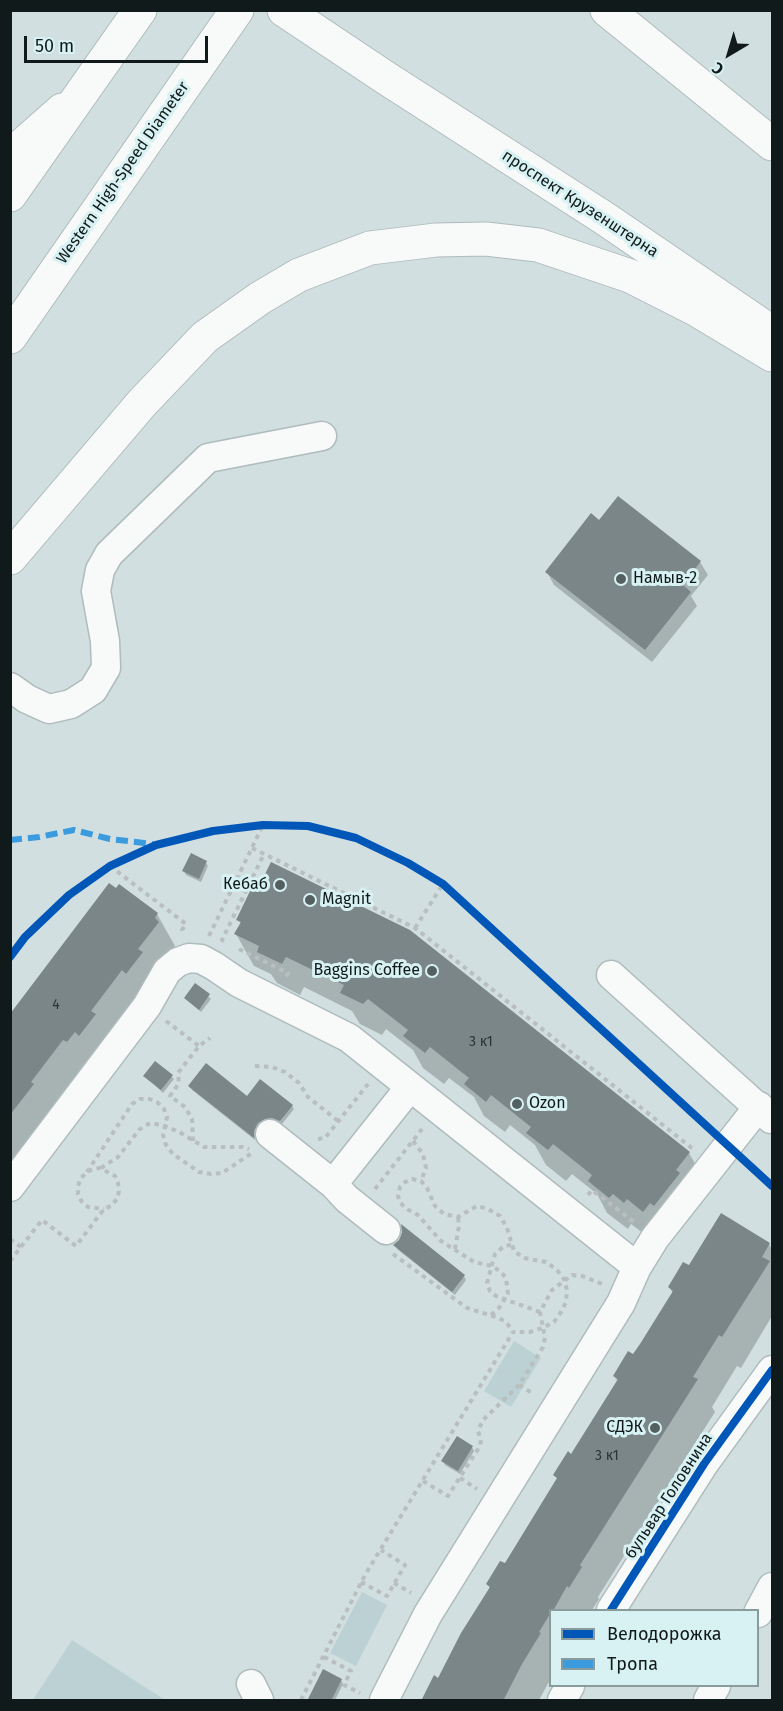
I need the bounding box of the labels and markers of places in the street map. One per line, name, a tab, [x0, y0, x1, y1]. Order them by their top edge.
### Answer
place label: Намыв-2	[633, 569, 697, 589]
marker: Намыв-2	[614, 572, 628, 586]
place label: Кебаб	[223, 875, 268, 895]
marker: Кебаб	[273, 878, 287, 892]
place label: Magnit	[322, 890, 371, 910]
marker: Magnit	[303, 893, 317, 907]
place label: Baggins Coffee	[314, 961, 420, 981]
marker: Baggins Coffee	[425, 964, 439, 978]
place label: Ozon	[529, 1094, 566, 1114]
marker: Ozon	[510, 1097, 524, 1111]
place label: СДЭК	[606, 1418, 643, 1438]
marker: СДЭК	[648, 1421, 662, 1435]

